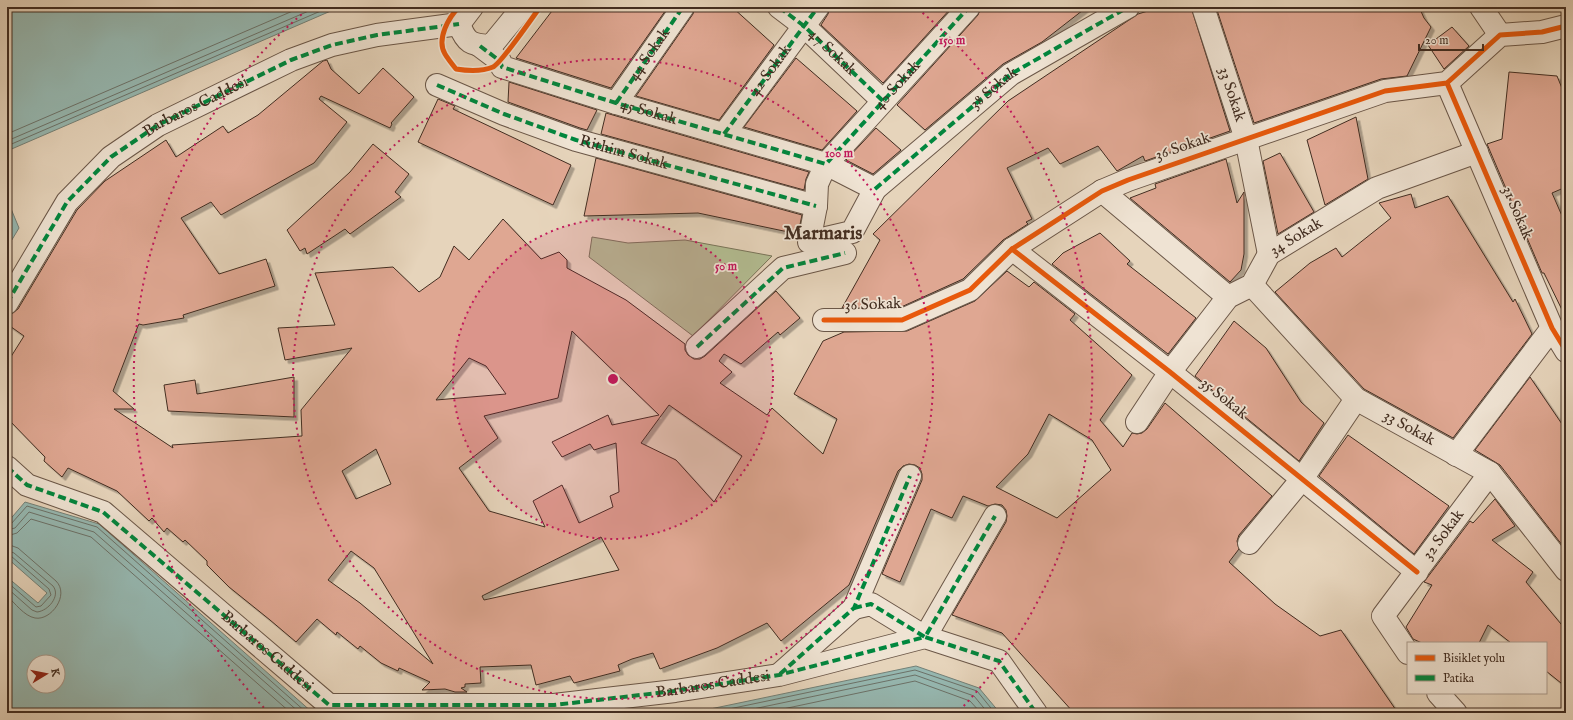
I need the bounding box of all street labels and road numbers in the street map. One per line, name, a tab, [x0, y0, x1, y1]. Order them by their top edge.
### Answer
street label: 44 Sokak	[624, 24, 675, 85]
street label: 47 Sokak	[804, 25, 861, 80]
street label: 42 Sokak	[745, 40, 797, 100]
street label: 40 Sokak	[870, 56, 926, 114]
street label: 38 Sokak	[966, 62, 1022, 114]
street label: 33 Sokak	[1213, 65, 1250, 125]
street label: Barbaros Caddesi	[139, 72, 252, 142]
street label: 45 Sokak	[618, 95, 680, 130]
street label: 36 Sokak	[1153, 128, 1214, 166]
street label: Rithim Sokak	[577, 131, 671, 175]
street label: 31 Sokak	[1497, 183, 1537, 243]
street label: 34 Sokak	[1266, 213, 1327, 261]
street label: 36 Sokak	[844, 294, 902, 316]
street label: 35 Sokak	[1196, 374, 1252, 425]
street label: 33 Sokak	[1380, 406, 1439, 451]
street label: 32 Sokak	[1418, 505, 1469, 564]
street label: Barbaros Caddesi	[217, 607, 317, 697]
street label: Barbaros Caddesi	[655, 667, 771, 703]

